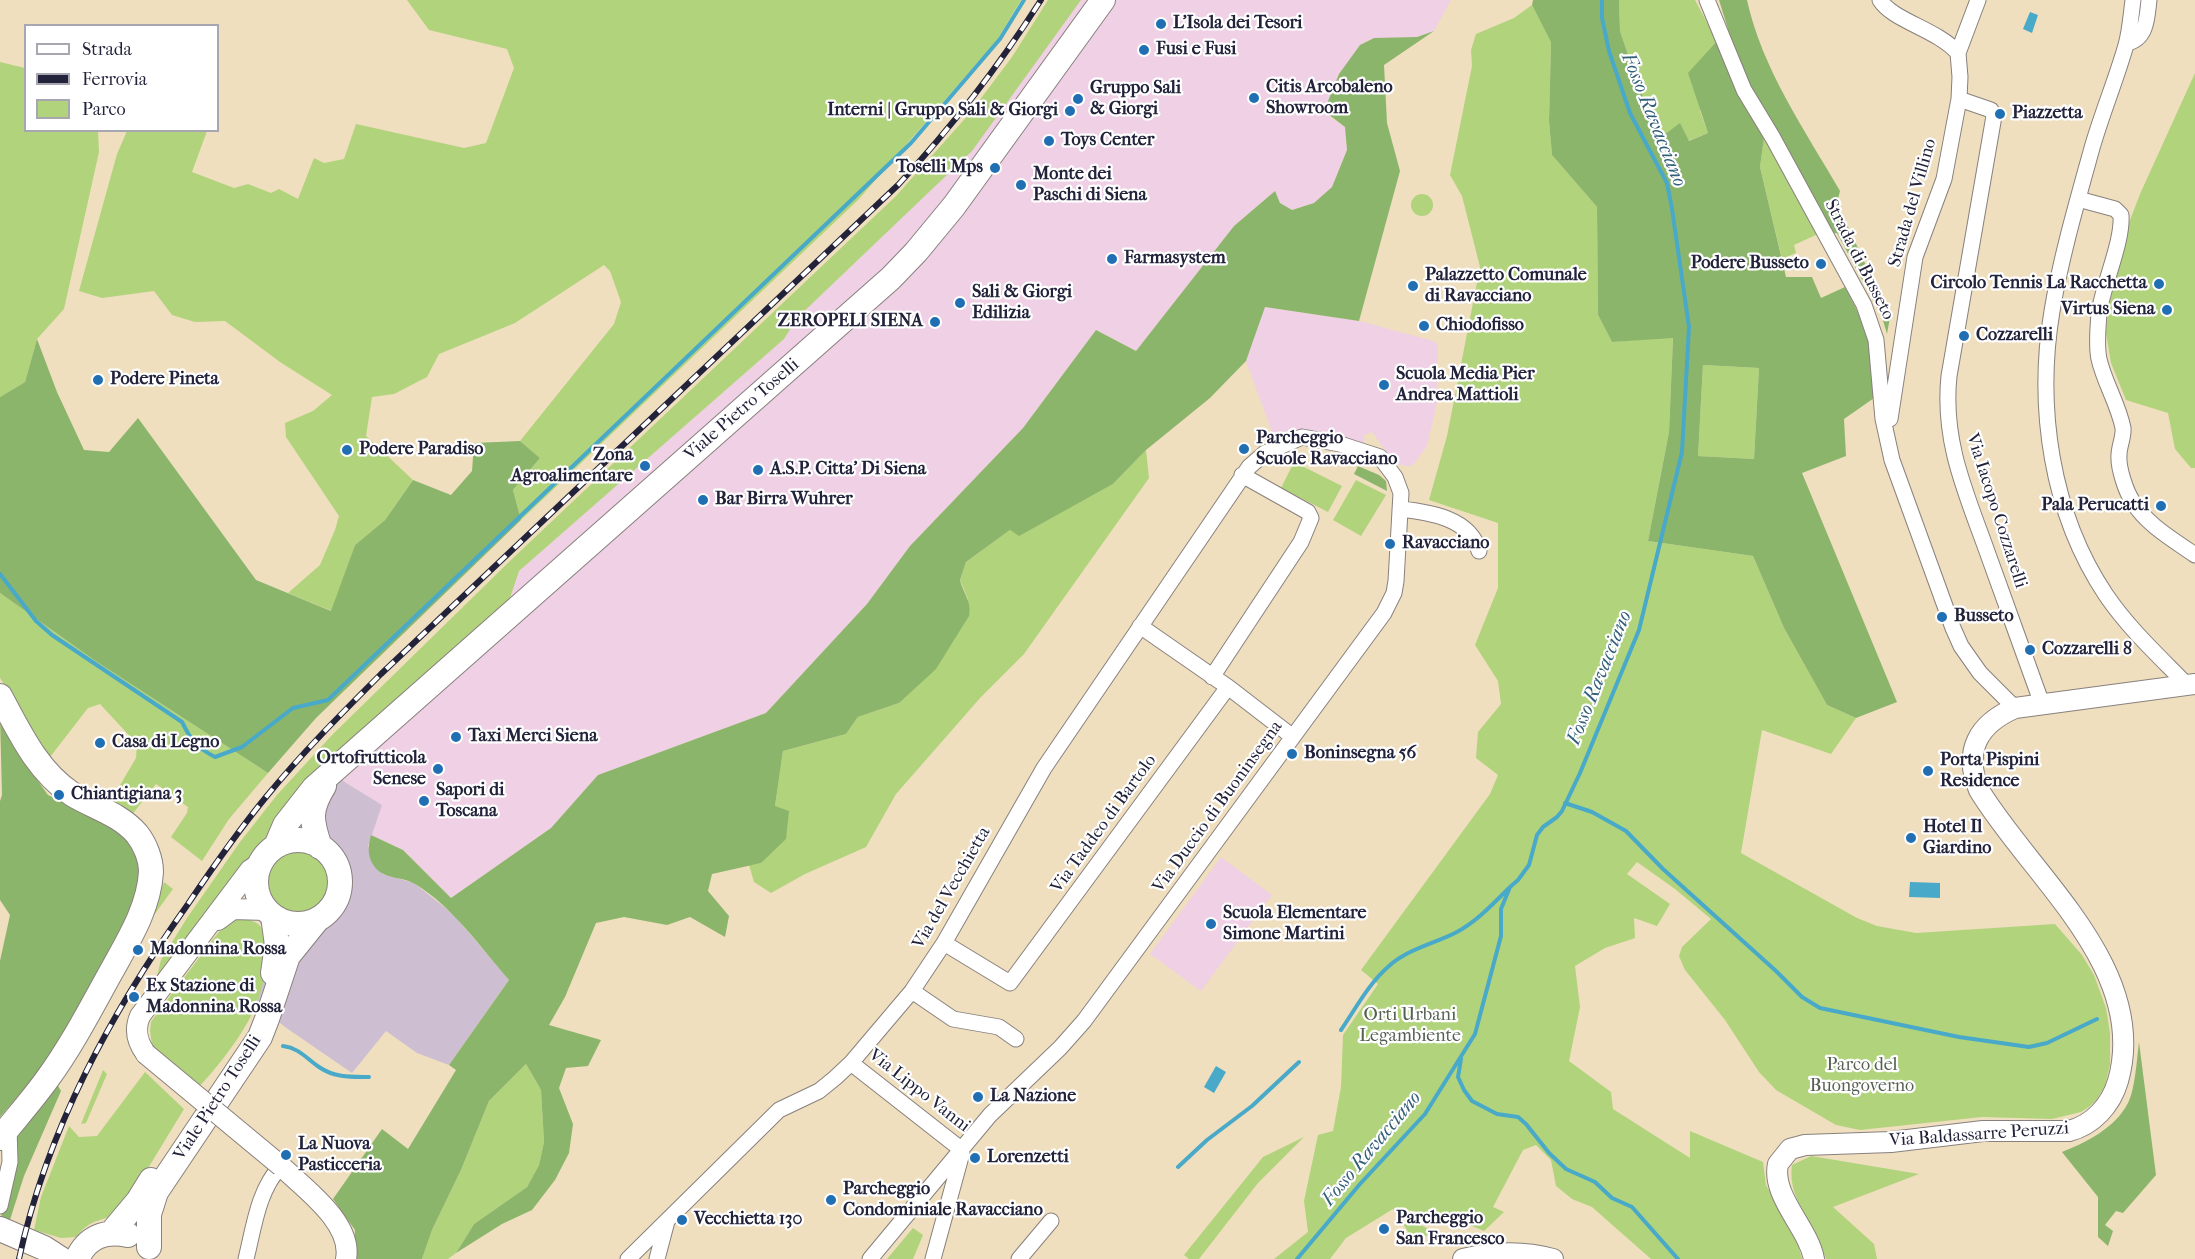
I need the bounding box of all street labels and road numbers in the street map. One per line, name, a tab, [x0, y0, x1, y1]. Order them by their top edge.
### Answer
street label: Strada del Villino	[1884, 136, 1942, 270]
street label: Strada di Busseto	[1819, 196, 1899, 324]
street label: Viale Pietro Toselli	[680, 354, 804, 466]
street label: Via Iacopo Cozzarelli	[1961, 431, 2031, 591]
street label: Via Duccio di Buoninsegna	[1148, 717, 1288, 897]
street label: Via Taddeo di Bartolo	[1047, 751, 1161, 897]
street label: Via del Vecchietta	[908, 823, 996, 953]
street label: Viale Pietro Toselli	[169, 1031, 267, 1165]
street label: Via Lippo Vanni	[864, 1045, 974, 1137]
street label: Via Baldassarre Peruzzi	[1888, 1118, 2070, 1152]

